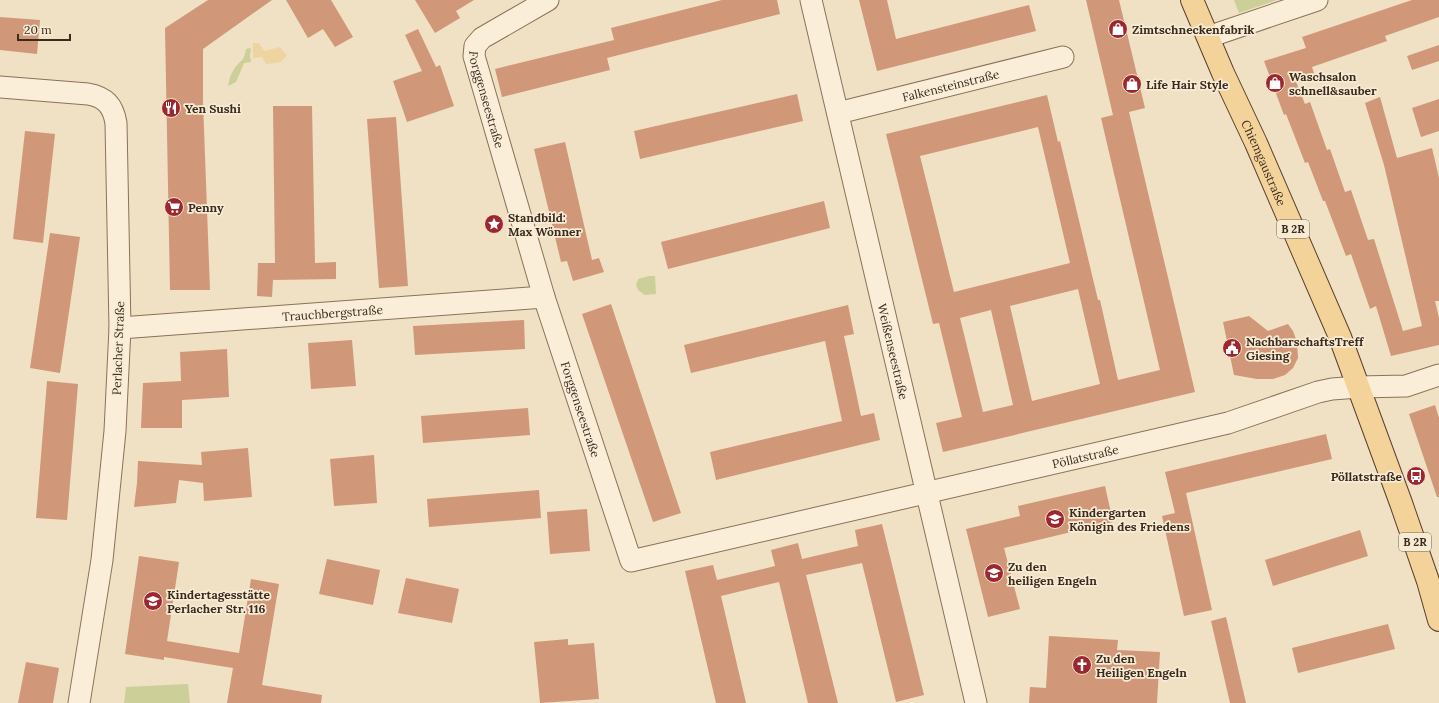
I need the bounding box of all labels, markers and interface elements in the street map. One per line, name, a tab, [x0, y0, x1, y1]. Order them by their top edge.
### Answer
scale bar	[18, 16, 70, 42]
shop icon: Zimtschneckenfabrik	[1107, 18, 1129, 40]
text: 20 m	[24, 22, 52, 37]
place label: Zimtschneckenfabrik	[1132, 22, 1254, 37]
street label: Forggenseestraße	[466, 50, 508, 150]
street label: Falkensteinstraße	[901, 66, 1001, 104]
place label: Waschsalon schnell&sauber	[1289, 69, 1377, 98]
shop icon: Waschsalon schnell&sauber	[1264, 72, 1286, 94]
shop icon: Life Hair Style	[1121, 73, 1143, 95]
place label: Life Hair Style	[1146, 77, 1229, 92]
restaurant icon: Yen Sushi	[160, 97, 182, 119]
place label: Yen Sushi	[185, 101, 241, 116]
street label: Chiemgaustraße	[1239, 117, 1290, 208]
supermarket icon: Penny	[163, 196, 185, 218]
place label: Penny	[188, 200, 224, 215]
place label: Standbild: Max Wönner	[508, 210, 582, 239]
place icon: Standbild: Max Wönner	[483, 213, 505, 235]
road number: B 2R	[1277, 220, 1309, 238]
street label: Perlacher Straße	[109, 300, 127, 395]
street label: Trauchbergstraße	[281, 301, 384, 324]
street label: Weißenseestraße	[875, 302, 912, 401]
place label: NachbarschaftsTreff Giesing	[1246, 334, 1365, 363]
public building icon: NachbarschaftsTreff Giesing	[1221, 337, 1243, 359]
street label: Forggenseestraße	[558, 359, 604, 460]
street label: Pöllatstraße	[1051, 441, 1120, 471]
bus stop icon: Pöllatstraße	[1405, 465, 1427, 487]
place label: Pöllatstraße	[1331, 469, 1403, 484]
place label: Kindergarten Königin des Friedens	[1069, 505, 1190, 534]
school or university icon: Kindergarten Königin des Friedens	[1044, 508, 1066, 530]
road number: B 2R	[1399, 533, 1431, 551]
place label: Zu den heiligen Engeln	[1008, 559, 1097, 588]
school or university icon: Zu den heiligen Engeln	[983, 562, 1005, 584]
place label: Kindertagesstätte Perlacher Str. 116	[167, 587, 271, 616]
school or university icon: Kindertagesstätte Perlacher Str. 116	[142, 590, 164, 612]
place label: Zu den Heiligen Engeln	[1096, 651, 1187, 680]
church icon: Zu den Heiligen Engeln	[1071, 654, 1093, 676]

